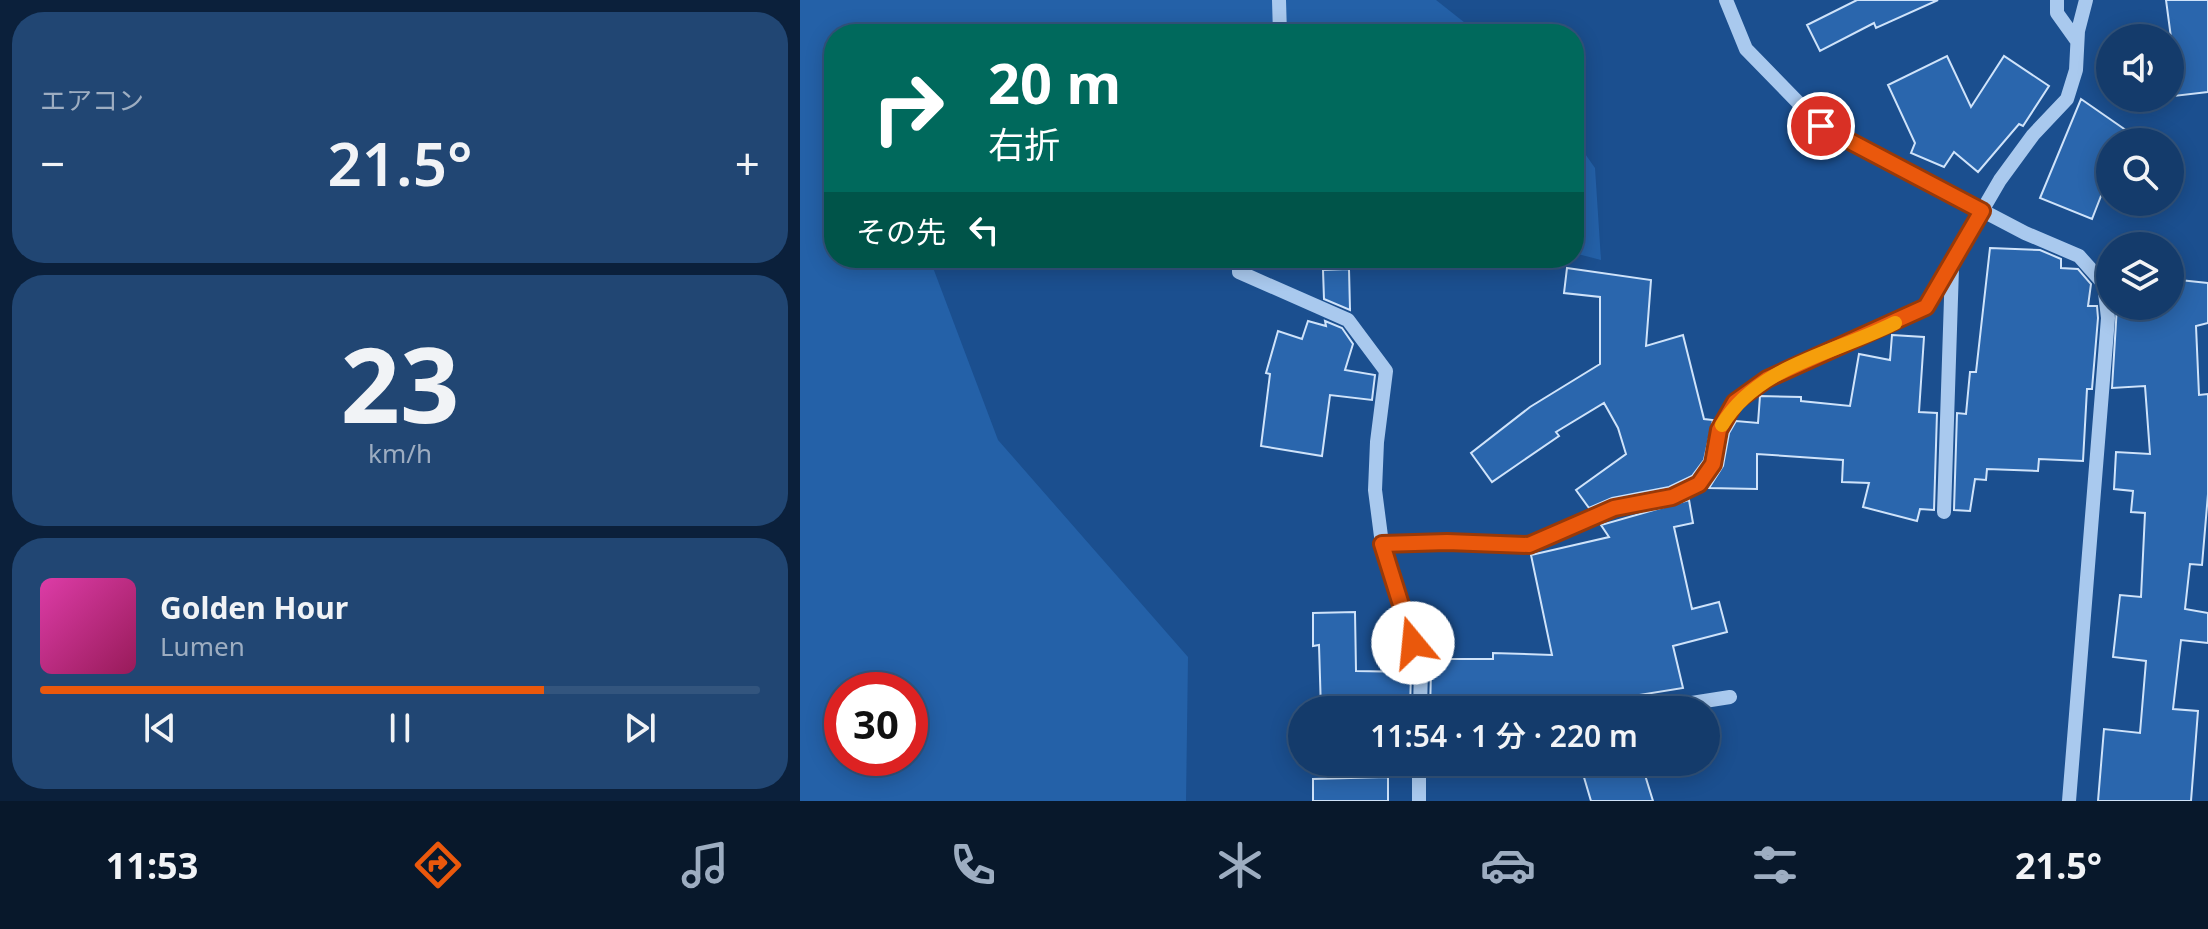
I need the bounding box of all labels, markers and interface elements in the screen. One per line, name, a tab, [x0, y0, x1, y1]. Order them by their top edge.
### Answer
map controls	[2096, 24, 2184, 320]
button: sound	[2096, 24, 2184, 112]
text: 20 m	[988, 44, 1121, 120]
icon: right	[856, 56, 960, 160]
text: エアコン	[40, 82, 144, 118]
pin	[1787, 92, 1855, 160]
icon: arrive	[1799, 104, 1843, 148]
text: 右折	[988, 120, 1060, 169]
text: 21.5°	[327, 122, 473, 204]
button: search	[2096, 128, 2184, 216]
text: −	[40, 133, 65, 193]
text: +	[735, 133, 760, 193]
icon: left	[962, 208, 1006, 252]
text: その先	[856, 211, 946, 252]
button: layers	[2096, 232, 2184, 320]
text: 23	[341, 312, 459, 453]
text: km/h	[368, 435, 432, 471]
text: Golden Hour	[160, 587, 348, 628]
position arrow	[1371, 601, 1455, 685]
text: Lumen	[160, 628, 245, 664]
speed limit sign: 30	[824, 672, 928, 776]
icon: previous	[138, 706, 182, 750]
icon: pause	[378, 706, 422, 750]
icon: next	[618, 706, 662, 750]
text: 11:54 · 1 分 · 220 m	[1370, 715, 1638, 756]
icon: directions	[410, 837, 466, 893]
icon: music	[677, 837, 733, 893]
icon: phone	[945, 837, 1001, 893]
icon: climate	[1212, 837, 1268, 893]
icon: car	[1480, 837, 1536, 893]
icon: filters	[1747, 837, 1803, 893]
text: 11:53	[106, 841, 198, 890]
text: 21.5°	[2015, 841, 2102, 890]

